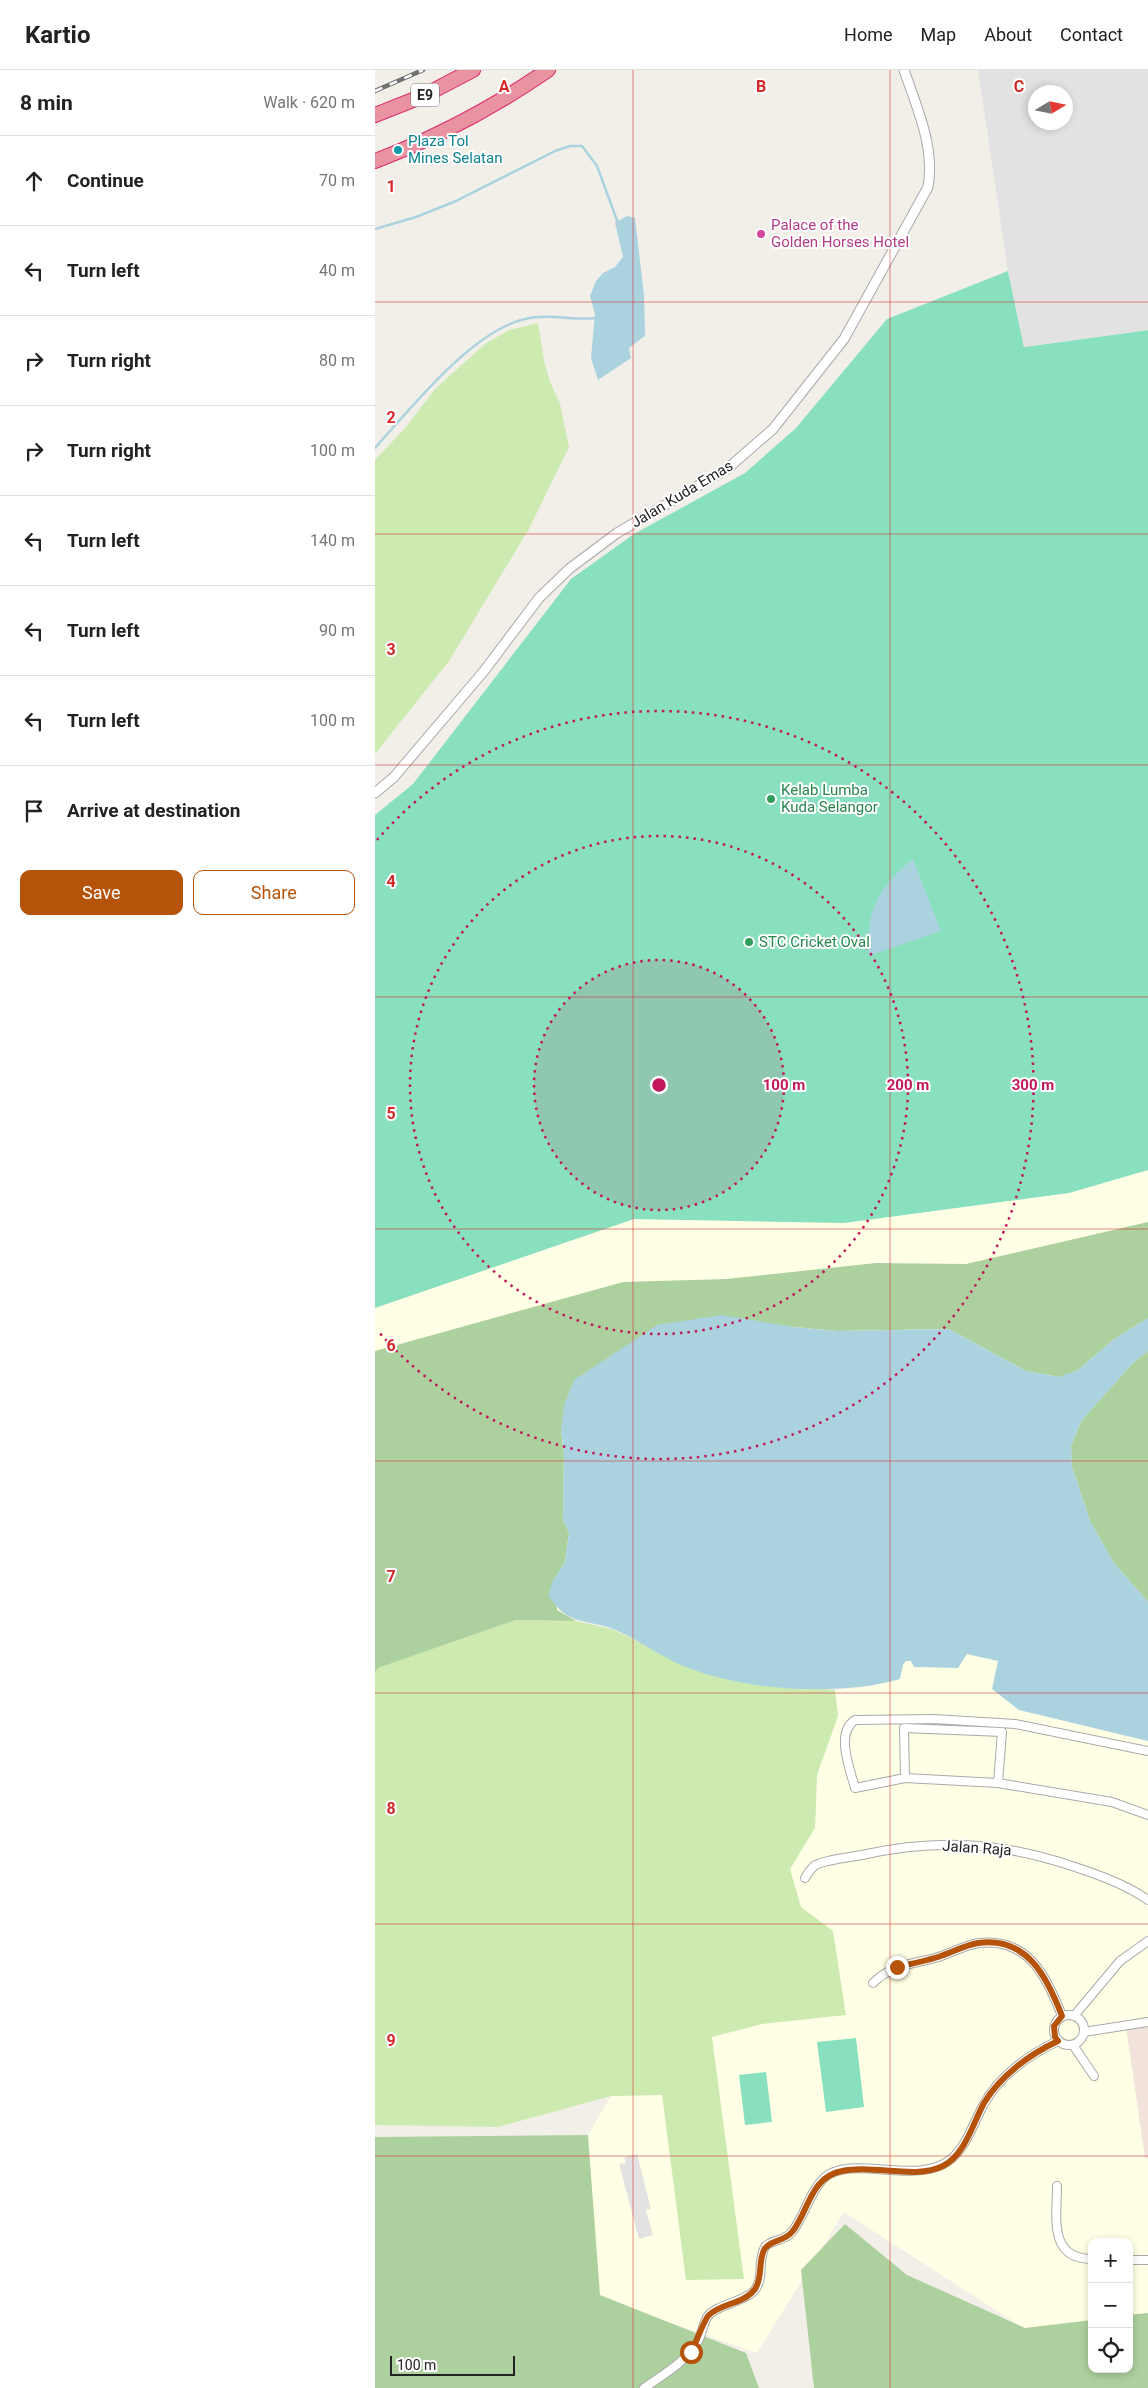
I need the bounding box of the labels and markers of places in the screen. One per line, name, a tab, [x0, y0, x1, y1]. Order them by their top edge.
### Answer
place label: Plaza Tol Mines Selatan	[408, 132, 502, 167]
marker: Plaza Tol Mines Selatan	[392, 144, 404, 156]
place label: Palace of the Golden Horses Hotel	[771, 216, 909, 251]
marker: Palace of the Golden Horses Hotel	[755, 228, 767, 240]
place label: Kelab Lumba Kuda Selangor	[781, 781, 878, 816]
marker: Kelab Lumba Kuda Selangor	[765, 793, 777, 805]
place label: STC Cricket Oval	[759, 933, 870, 951]
marker: STC Cricket Oval	[743, 936, 755, 948]
centre of rings	[650, 1076, 668, 1094]

